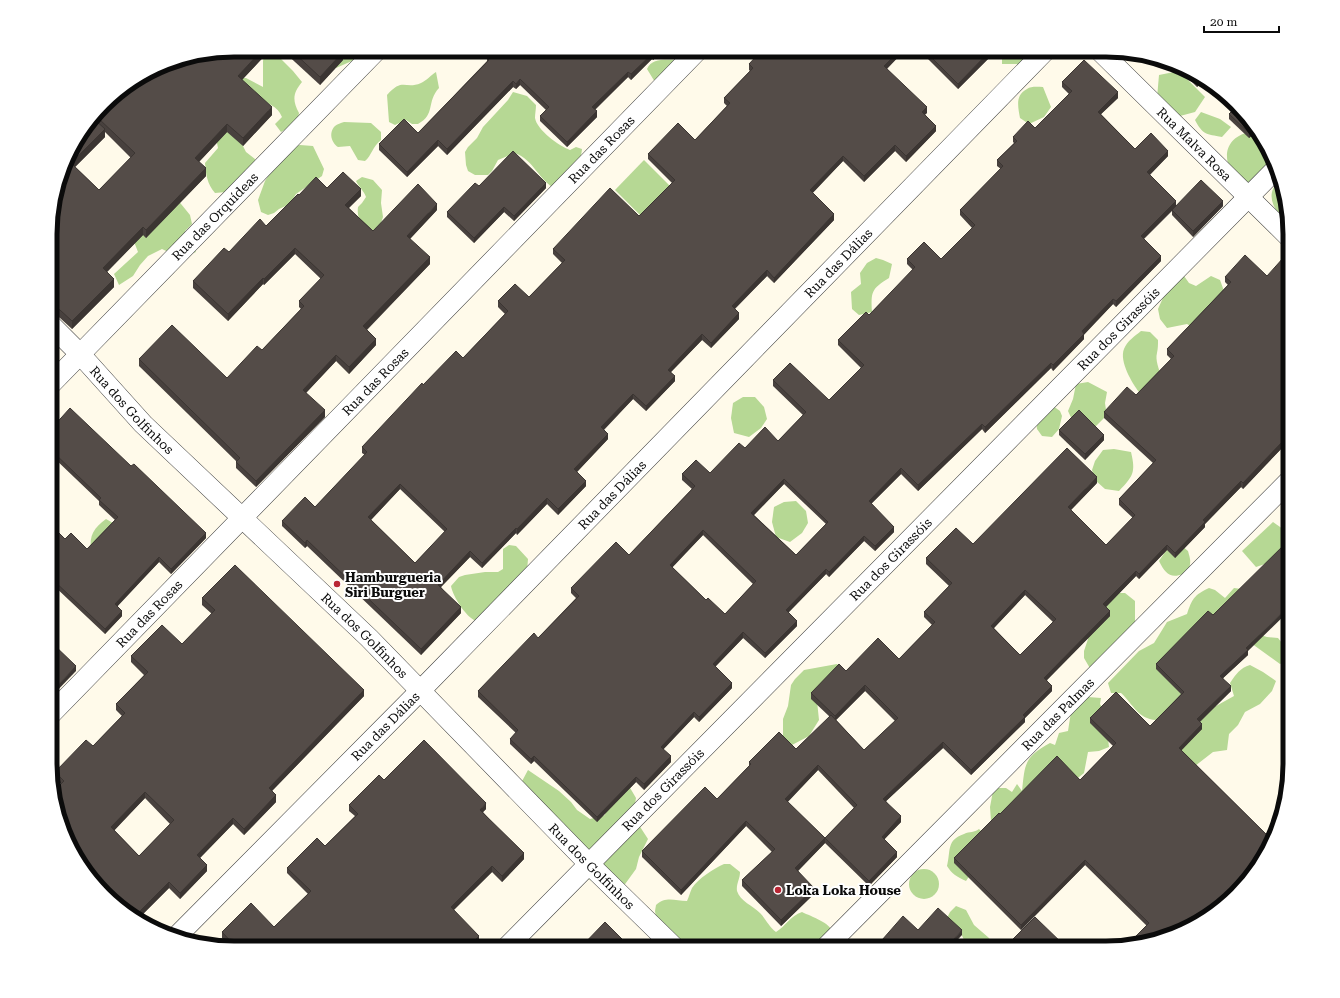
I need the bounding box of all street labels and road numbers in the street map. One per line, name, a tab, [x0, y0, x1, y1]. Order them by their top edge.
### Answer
street label: Rua Malva Rosa	[1154, 104, 1235, 184]
street label: Rua das Rosas	[565, 112, 637, 186]
street label: Rua das Orquídeas	[169, 169, 261, 263]
street label: Rua das Dálias	[801, 225, 875, 300]
street label: Rua dos Girassóis	[1074, 284, 1162, 373]
street label: Rua das Rosas	[339, 345, 411, 418]
street label: Rua dos Golfinhos	[87, 363, 177, 457]
street label: Rua das Dálias	[575, 457, 649, 532]
street label: Rua dos Girassóis	[846, 515, 935, 603]
street label: Rua das Rosas	[113, 577, 185, 650]
street label: Rua dos Golfinhos	[318, 590, 411, 681]
street label: Rua das Palmas	[1018, 674, 1097, 753]
street label: Rua das Dálias	[348, 689, 422, 764]
street label: Rua dos Girassóis	[619, 745, 707, 834]
street label: Rua dos Golfinhos	[546, 820, 638, 912]

